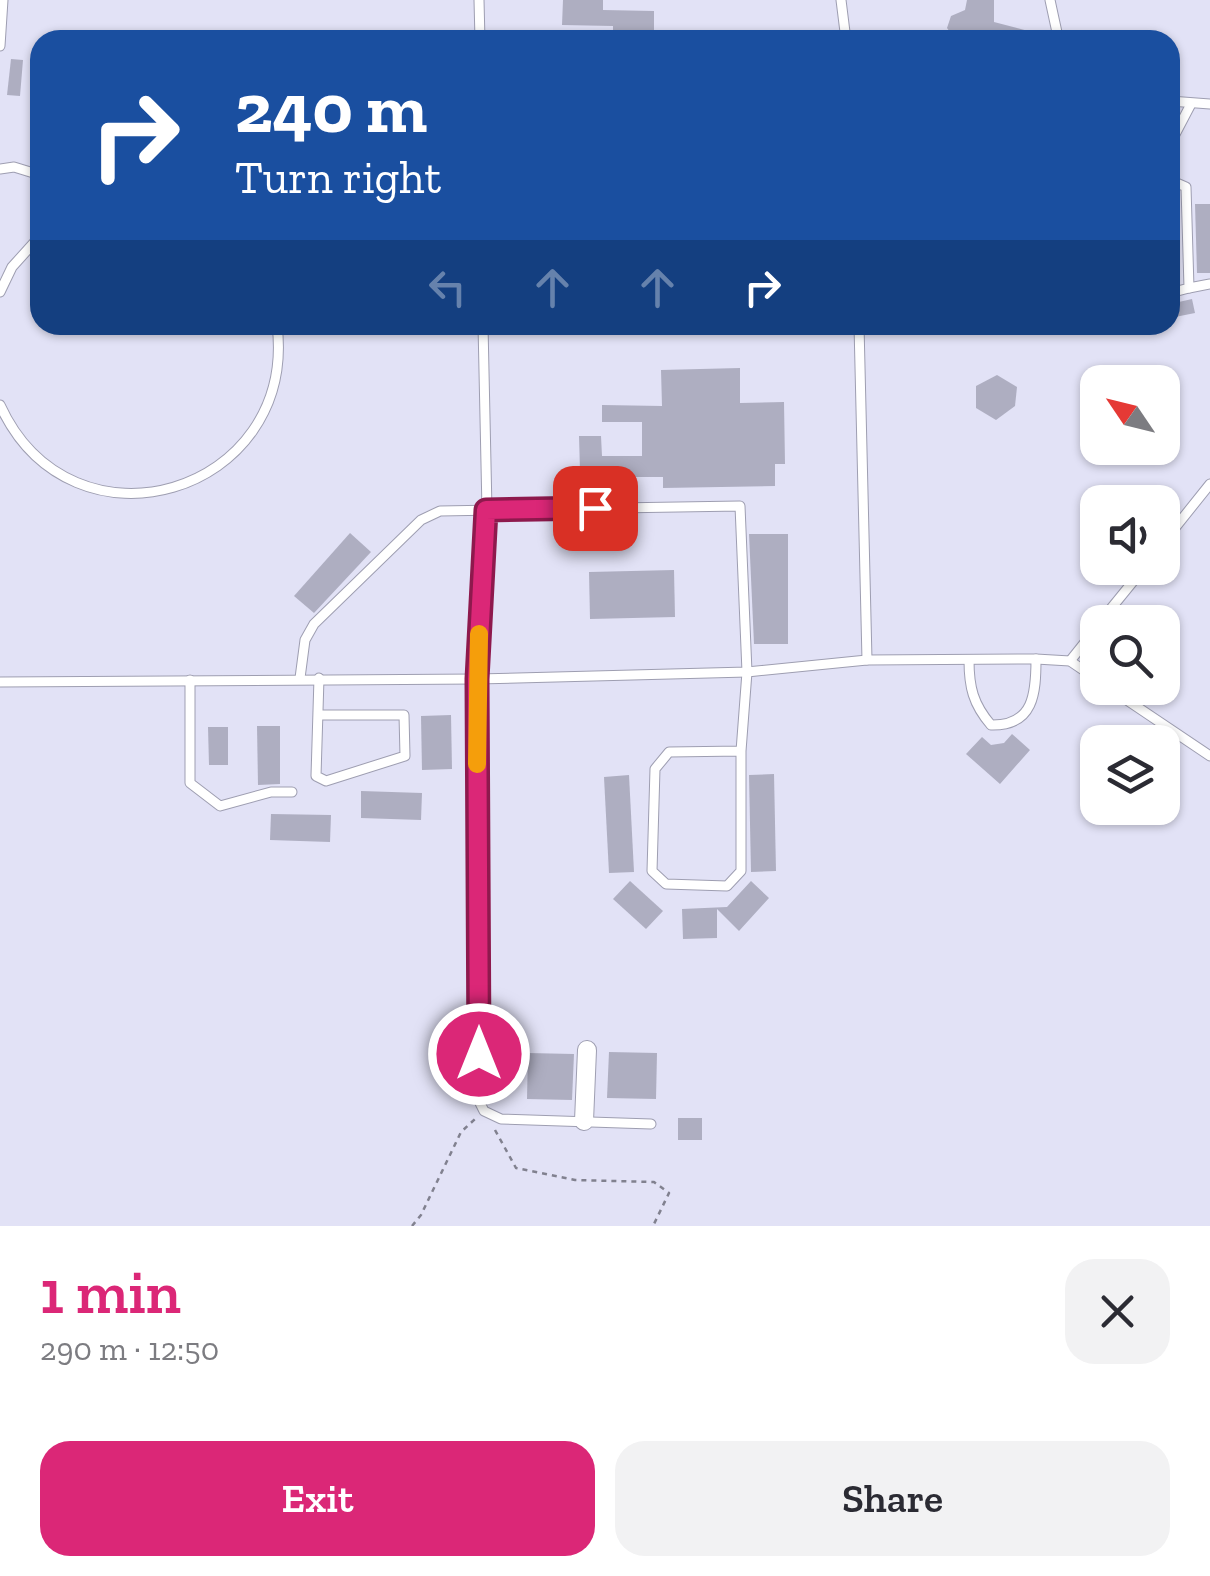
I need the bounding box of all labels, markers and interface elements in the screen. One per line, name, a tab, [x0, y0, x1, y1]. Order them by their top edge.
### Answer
text: 240 m	[235, 66, 427, 150]
icon: right	[70, 70, 200, 200]
text: Turn right	[235, 151, 441, 205]
icon: left	[420, 260, 475, 315]
icon: ahead	[525, 260, 580, 315]
icon: ahead	[630, 260, 685, 315]
icon: right	[735, 260, 790, 315]
north arrow	[1080, 365, 1180, 465]
map controls	[1080, 365, 1180, 825]
pin	[553, 466, 638, 551]
icon: arrive	[568, 481, 623, 536]
button: sound	[1080, 485, 1180, 585]
button: search	[1080, 605, 1180, 705]
button: layers	[1080, 725, 1180, 825]
position arrow	[427, 1002, 531, 1106]
text: 1 min	[40, 1256, 181, 1328]
button: close	[1065, 1259, 1170, 1364]
text: 290 m · 12:50	[40, 1330, 219, 1368]
button: Exit	[40, 1441, 595, 1556]
button: Share	[615, 1441, 1170, 1556]

